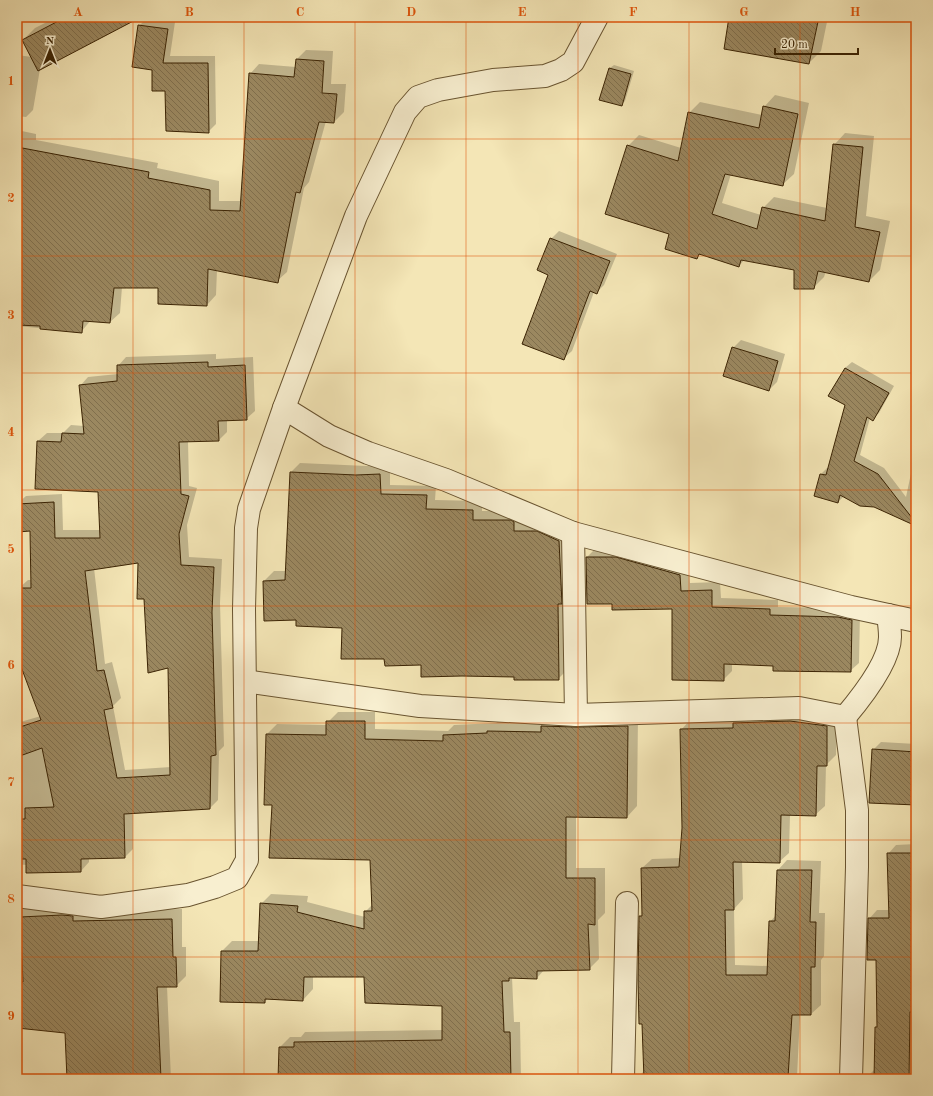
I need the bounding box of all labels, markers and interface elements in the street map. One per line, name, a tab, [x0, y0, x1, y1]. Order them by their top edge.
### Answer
text: A	[73, 6, 83, 19]
text: B	[184, 6, 194, 19]
text: C	[296, 6, 304, 19]
text: D	[406, 6, 416, 19]
text: E	[518, 6, 527, 19]
text: F	[629, 6, 638, 19]
text: G	[739, 6, 749, 19]
text: H	[850, 6, 861, 19]
north arrow	[30, 30, 70, 70]
scale bar	[775, 30, 858, 56]
text: N	[46, 36, 55, 47]
text: 20 m	[781, 39, 808, 51]
text: 1	[7, 75, 15, 88]
text: 2	[7, 192, 15, 205]
text: 3	[7, 309, 15, 322]
text: 4	[7, 426, 15, 439]
text: 5	[7, 543, 15, 556]
text: 6	[7, 659, 15, 672]
text: 7	[7, 776, 15, 789]
text: 8	[7, 893, 15, 906]
text: 9	[7, 1010, 15, 1023]

